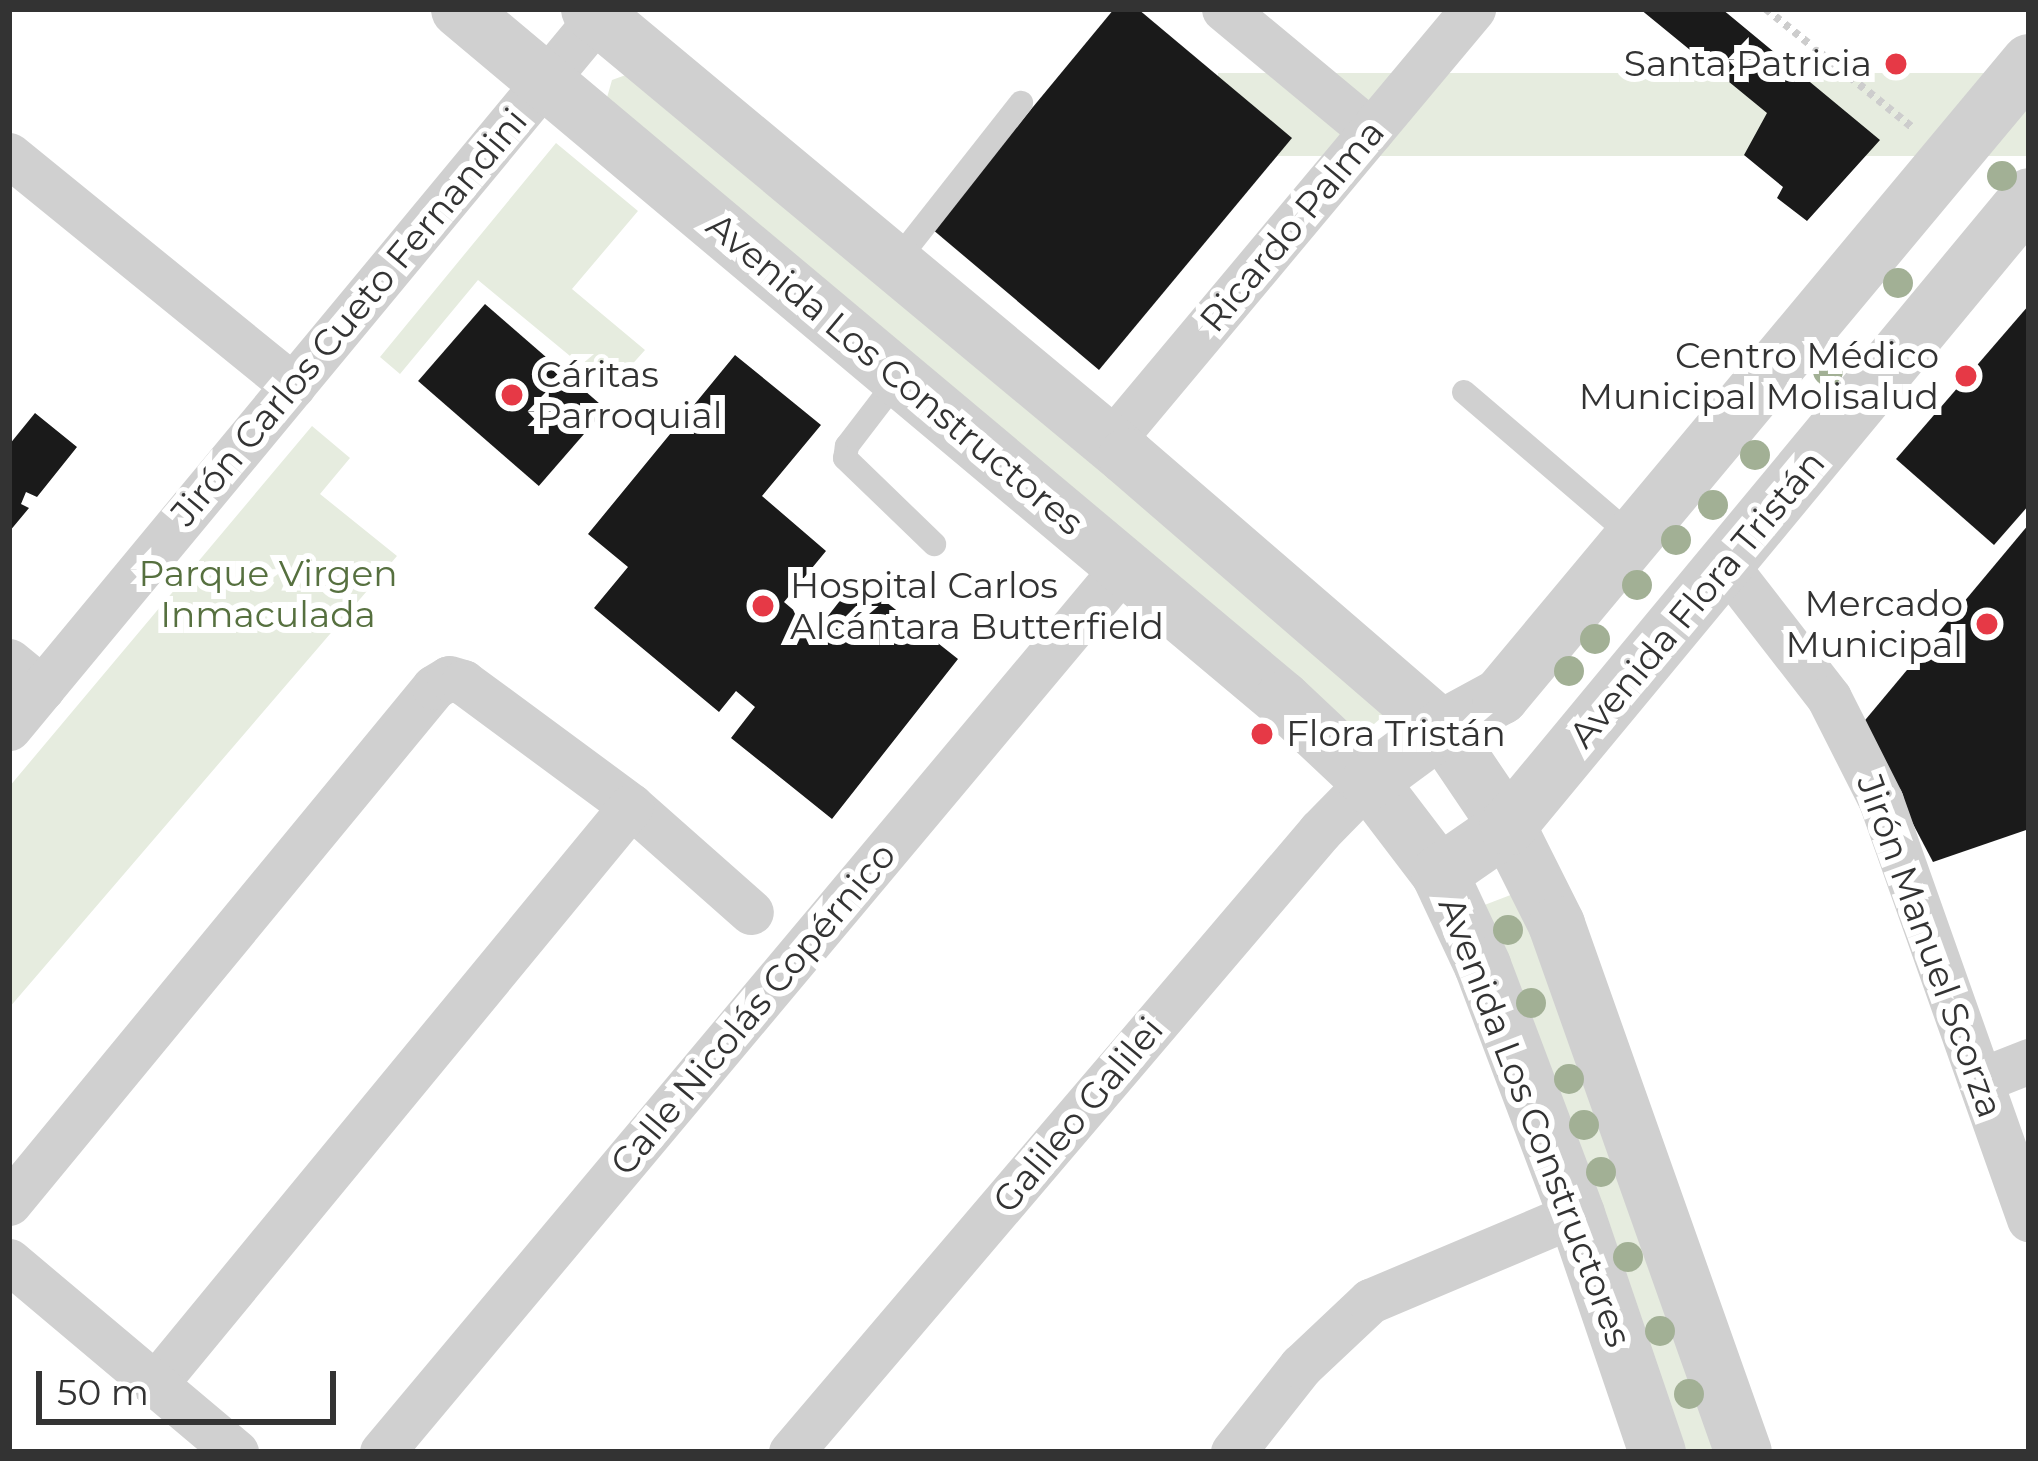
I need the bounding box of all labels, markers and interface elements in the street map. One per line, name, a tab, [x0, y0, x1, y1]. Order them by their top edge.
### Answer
place label: Santa Patricia	[1624, 42, 1872, 86]
marker: Santa Patricia	[1883, 51, 1909, 77]
street label: Jirón Carlos Cueto Fernandini	[162, 100, 536, 534]
street label: Ricardo Palma	[1191, 111, 1393, 341]
street label: Avenida Los Constructores	[698, 204, 1092, 544]
place label: Centro Médico Municipal Molisalud	[1579, 333, 1939, 418]
place label: Cáritas Parroquial	[536, 352, 722, 437]
marker: Centro Médico Municipal Molisalud	[1950, 360, 1982, 392]
marker: Cáritas Parroquial	[499, 382, 525, 408]
street label: Avenida Flora Tristán	[1560, 442, 1834, 756]
park label: Parque Virgen Inmaculada	[138, 551, 398, 636]
place label: Hospital Carlos Alcántara Butterfield	[790, 563, 1164, 648]
place label: Mercado Municipal	[1786, 581, 1963, 666]
marker: Hospital Carlos Alcántara Butterfield	[747, 590, 779, 622]
marker: Mercado Municipal	[1974, 611, 2000, 637]
place label: Flora Tristán	[1286, 712, 1506, 756]
marker: Flora Tristán	[1249, 721, 1275, 747]
street label: Jirón Manuel Scorza	[1848, 769, 2012, 1123]
street label: Calle Nicolás Copérnico	[601, 834, 905, 1184]
street label: Avenida Los Constructores	[1429, 891, 1641, 1353]
street label: Galileo Galilei	[984, 1009, 1172, 1221]
scale bar	[42, 1347, 342, 1421]
text: 50 m	[57, 1370, 149, 1414]

